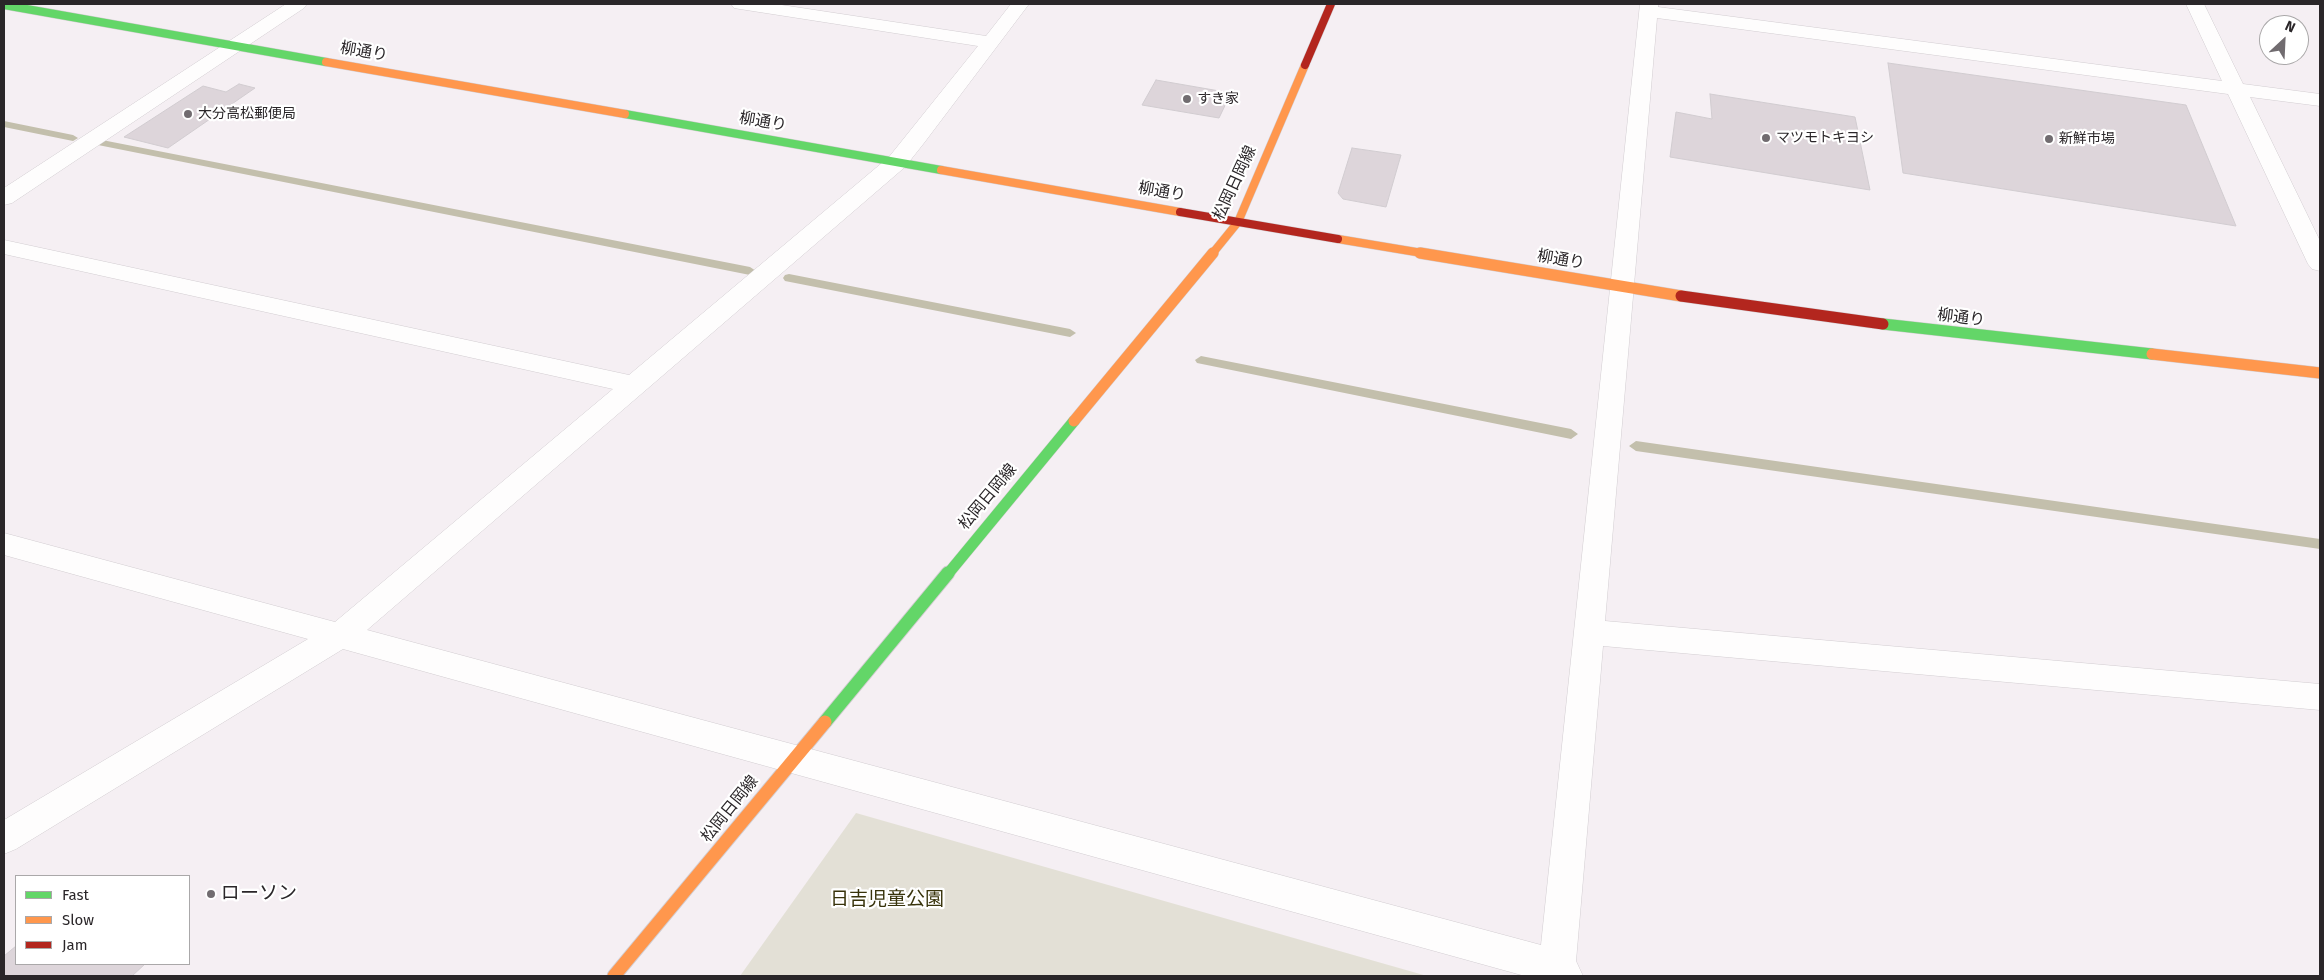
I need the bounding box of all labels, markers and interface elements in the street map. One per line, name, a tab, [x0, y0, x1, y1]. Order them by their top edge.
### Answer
north arrow	[2259, 15, 2309, 65]
text: N	[2282, 17, 2298, 37]
street label: 柳通り	[339, 38, 389, 66]
place label: すき家	[1197, 91, 1239, 107]
marker: すき家	[1181, 93, 1193, 105]
place label: 大分高松郵便局	[198, 106, 296, 122]
marker: 大分高松郵便局	[182, 108, 194, 120]
street label: 柳通り	[738, 108, 788, 136]
place label: マツモトキヨシ	[1776, 130, 1874, 146]
place label: 新鮮市場	[2059, 131, 2115, 147]
marker: マツモトキヨシ	[1760, 132, 1772, 144]
marker: 新鮮市場	[2043, 133, 2055, 145]
street label: 松岡日岡線	[1209, 143, 1261, 223]
street label: 柳通り	[1137, 178, 1187, 206]
street label: 柳通り	[1536, 246, 1586, 274]
street label: 柳通り	[1936, 306, 1986, 330]
street label: 松岡日岡線	[955, 460, 1021, 534]
street label: 松岡日岡線	[697, 772, 763, 846]
legend	[15, 875, 190, 965]
place label: ローソン	[221, 883, 297, 905]
text: Fast	[62, 886, 89, 904]
marker: ローソン	[205, 888, 217, 900]
park label: 日吉児童公園	[830, 889, 944, 911]
text: Slow	[62, 911, 94, 929]
text: Jam	[62, 936, 88, 954]

